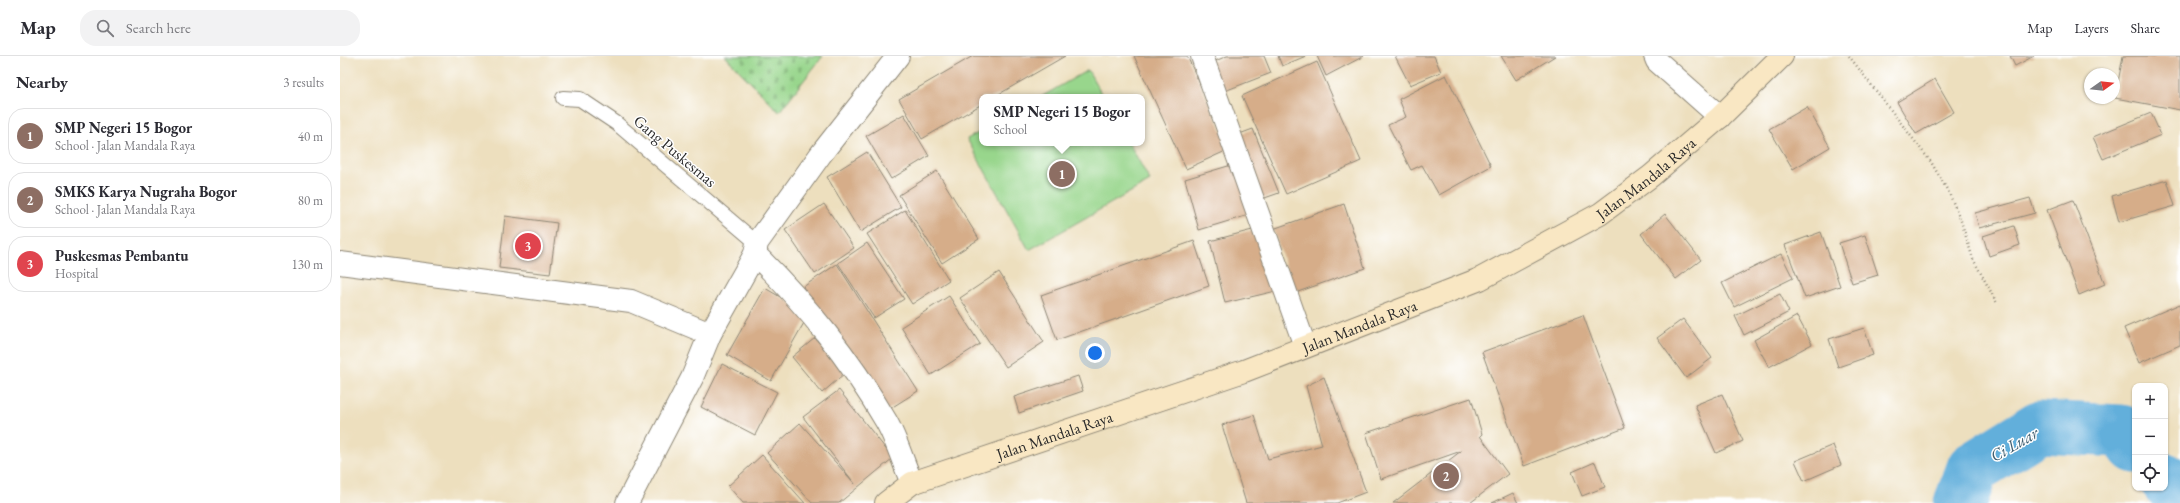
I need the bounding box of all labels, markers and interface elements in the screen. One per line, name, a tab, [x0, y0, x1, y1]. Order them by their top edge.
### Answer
search box	[80, 10, 360, 46]
text: Map	[20, 15, 56, 40]
icon: search	[94, 17, 116, 39]
text: Search here	[126, 18, 191, 37]
text: Map	[2027, 19, 2052, 37]
text: Layers	[2074, 19, 2109, 37]
text: Share	[2131, 19, 2160, 37]
north arrow	[2084, 68, 2120, 104]
text: Nearby	[16, 71, 68, 93]
text: 3 results	[283, 74, 324, 91]
popup	[979, 94, 1145, 146]
text: SMP Negeri 15 Bogor	[993, 102, 1131, 121]
street label: Gang Puskesmas	[629, 110, 721, 192]
text: SMP Negeri 15 Bogor	[55, 118, 192, 137]
text: School	[993, 121, 1027, 138]
text: 1	[27, 128, 33, 145]
text: 40 m	[298, 128, 323, 145]
street label: Jalan Mandala Raya	[1590, 132, 1700, 225]
text: School · Jalan Mandala Raya	[55, 137, 195, 154]
pin: 1	[1049, 159, 1075, 189]
text: SMKS Karya Nugraha Bogor	[55, 182, 237, 201]
text: 2	[27, 192, 33, 209]
text: 80 m	[298, 192, 323, 209]
text: School · Jalan Mandala Raya	[55, 201, 195, 218]
pin: 3	[515, 231, 541, 261]
text: Puskesmas Pembantu	[55, 246, 189, 265]
text: 3	[27, 256, 33, 273]
text: 130 m	[292, 256, 323, 273]
text: Hospital	[55, 265, 99, 282]
street label: Jalan Mandala Raya	[1297, 294, 1420, 359]
your location	[1085, 343, 1105, 363]
map controls	[2132, 383, 2168, 491]
button: +	[2132, 383, 2168, 419]
street label: Jalan Mandala Raya	[992, 405, 1116, 465]
button: −	[2132, 419, 2168, 455]
water label: Ci Luar	[1986, 421, 2043, 467]
button: locate	[2132, 455, 2168, 491]
pin: 2	[1433, 461, 1459, 491]

